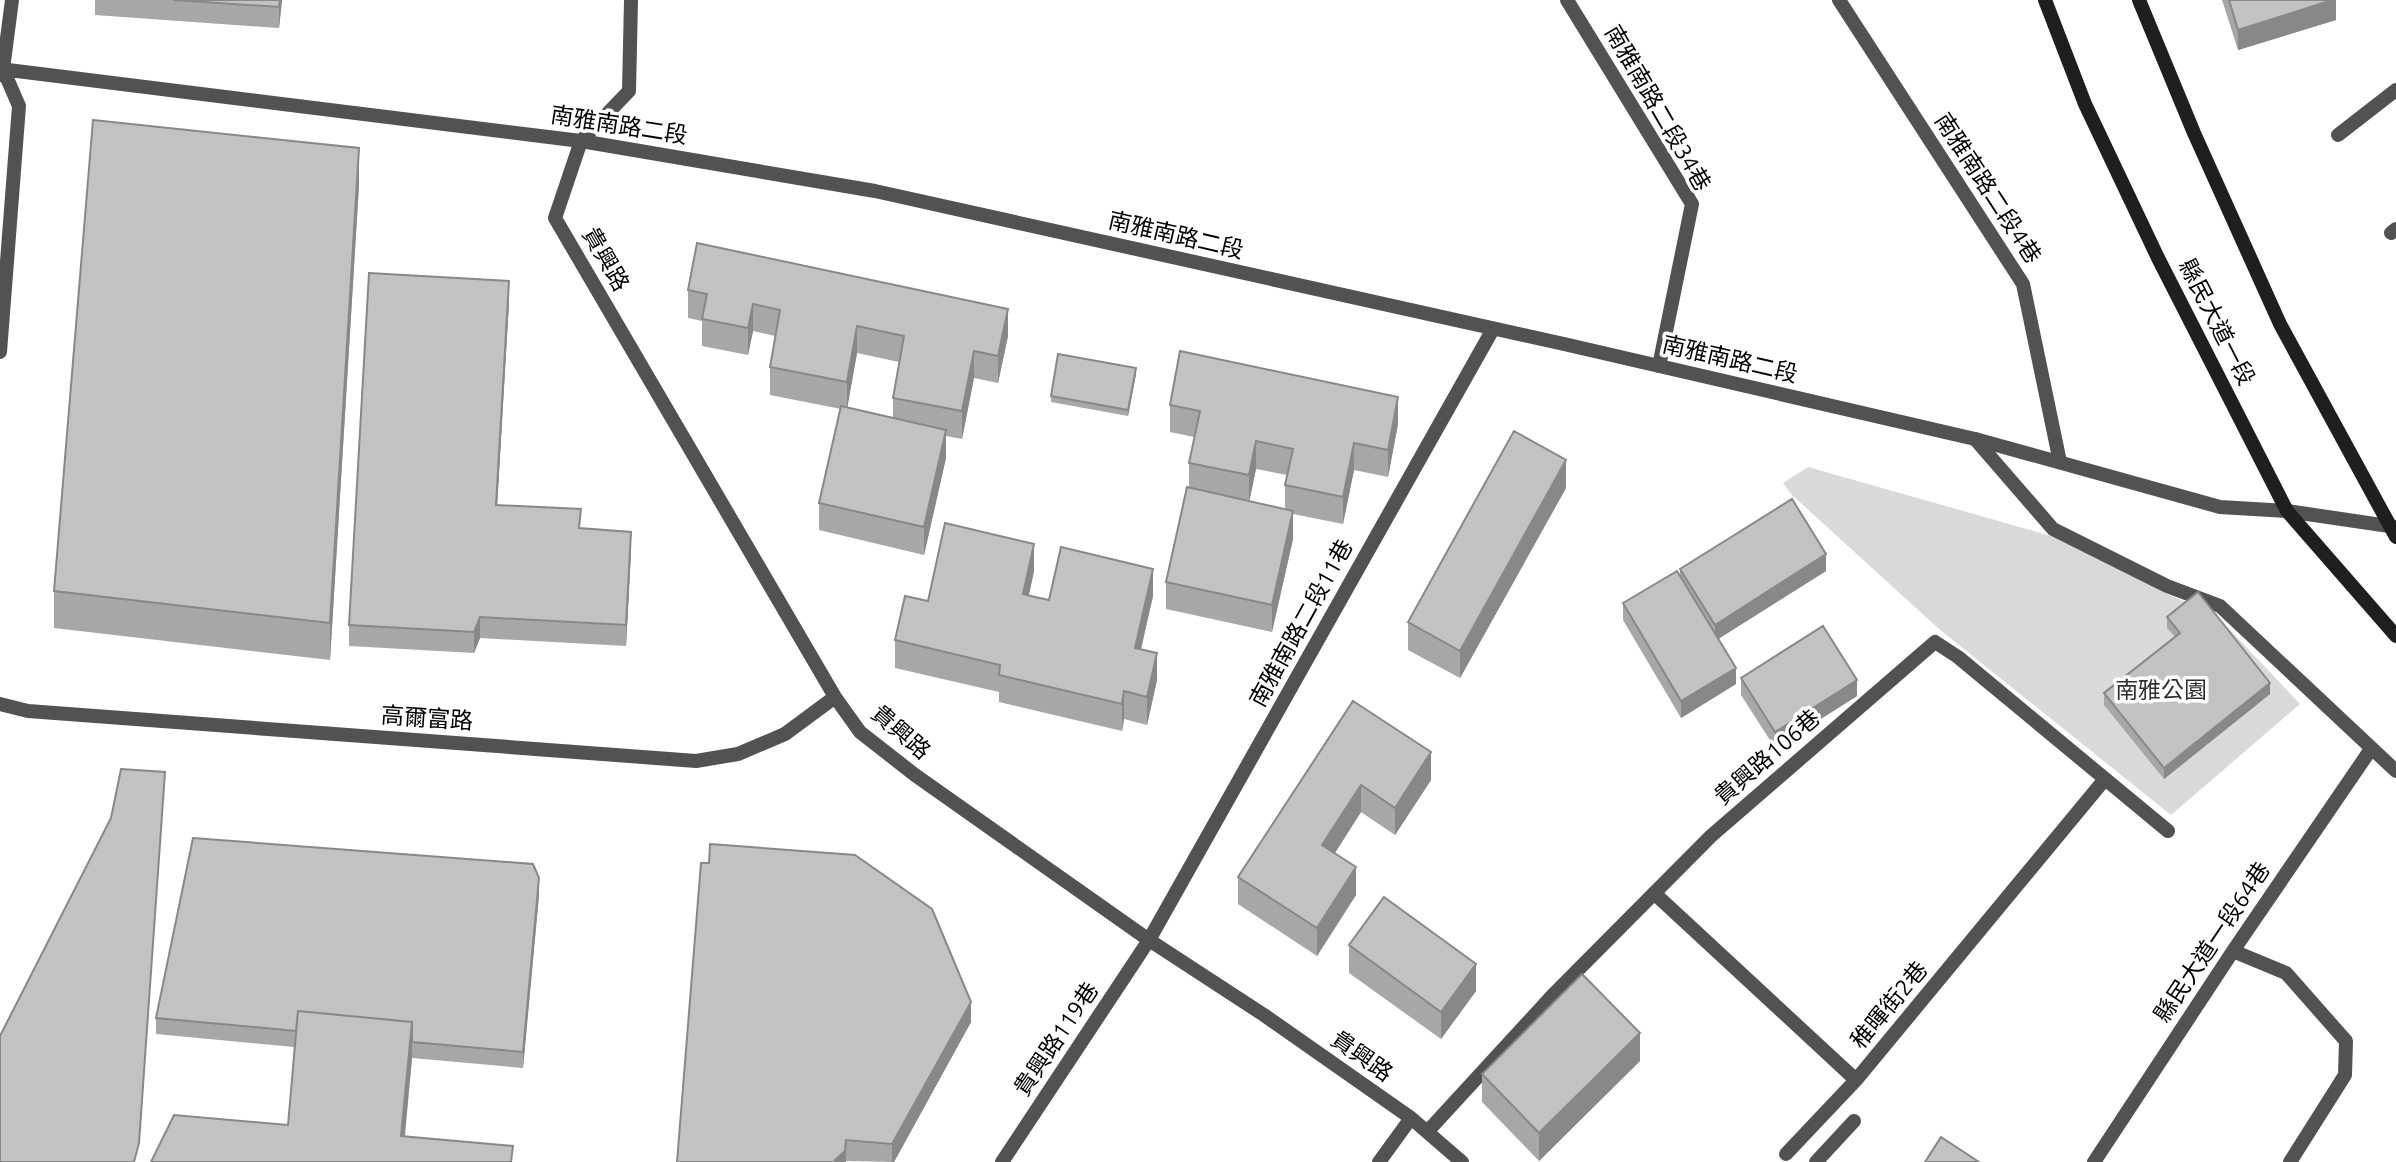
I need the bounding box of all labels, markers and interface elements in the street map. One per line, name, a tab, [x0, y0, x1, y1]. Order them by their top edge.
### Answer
street label: 南雅南路二段34巷	[1601, 21, 1716, 195]
street label: 南雅南路二段	[549, 101, 689, 148]
street label: 南雅南路二段4巷	[1931, 108, 2046, 267]
street label: 南雅南路二段	[1106, 207, 1246, 262]
street label: 貴興路	[578, 223, 635, 295]
street label: 縣民大道一段	[2175, 255, 2260, 389]
street label: 南雅南路二段	[1660, 331, 1800, 386]
street label: 南雅南路二段11巷	[1244, 535, 1357, 711]
park label: 南雅公園	[2115, 677, 2207, 702]
street label: 貴興路	[867, 700, 936, 764]
street label: 高爾富路	[380, 702, 474, 733]
street label: 貴興路106巷	[1709, 704, 1824, 809]
street label: 縣民大道一段64巷	[2149, 857, 2274, 1026]
street label: 稚暉街2巷	[1845, 956, 1932, 1053]
street label: 貴興路119巷	[1009, 977, 1103, 1100]
street label: 貴興路	[1327, 1026, 1398, 1086]

